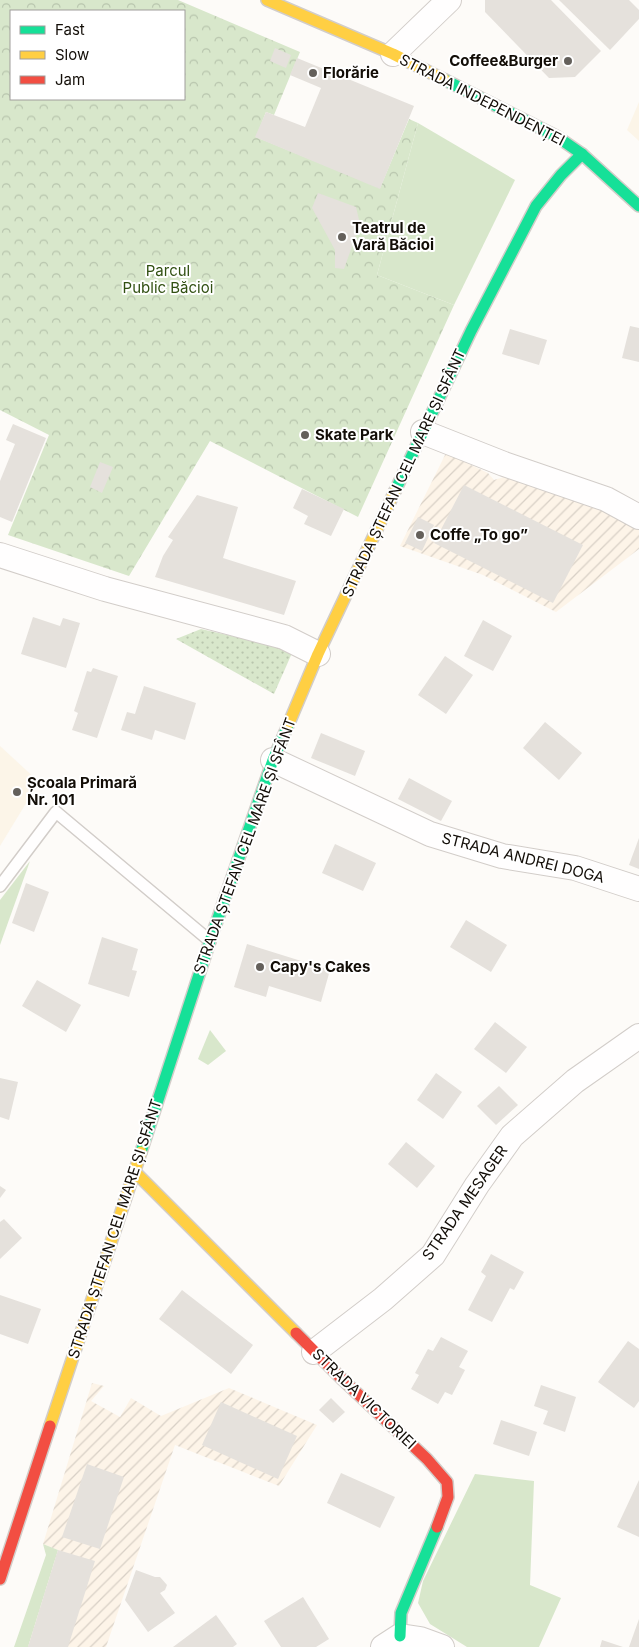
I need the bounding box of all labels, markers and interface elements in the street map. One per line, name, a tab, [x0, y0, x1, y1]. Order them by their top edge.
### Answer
legend	[10, 10, 185, 100]
text: Fast	[55, 20, 85, 39]
text: Slow	[55, 45, 89, 64]
street label: STRADA INDEPENDENȚEI	[396, 50, 568, 150]
place label: Coffee&Burger	[449, 51, 558, 70]
marker: Coffee&Burger	[562, 55, 574, 67]
place label: Florărie	[323, 63, 379, 82]
marker: Florărie	[307, 67, 319, 79]
text: Jam	[55, 70, 85, 89]
place label: Teatrul de Vară Băcioi	[352, 218, 434, 254]
marker: Teatrul de Vară Băcioi	[336, 231, 348, 243]
park label: Parcul Public Băcioi	[123, 261, 213, 297]
street label: STRADA ȘTEFAN CEL MARE ȘI SFÂNT	[338, 346, 470, 600]
place label: Skate Park	[315, 425, 394, 444]
marker: Skate Park	[299, 429, 311, 441]
place label: Coffe „To go”	[430, 525, 528, 544]
marker: Coffe „To go”	[414, 529, 426, 541]
street label: STRADA ȘTEFAN CEL MARE ȘI SFÂNT	[189, 715, 300, 977]
place label: Școala Primară Nr. 101	[27, 773, 137, 809]
marker: Școala Primară Nr. 101	[11, 786, 23, 798]
street label: STRADA ANDREI DOGA	[440, 828, 606, 887]
place label: Capy's Cakes	[270, 957, 370, 976]
marker: Capy's Cakes	[254, 961, 266, 973]
street label: STRADA ȘTEFAN CEL MARE ȘI SFÂNT	[64, 1097, 166, 1361]
street label: STRADA MESAGER	[418, 1141, 512, 1264]
street label: STRADA VICTORIEI	[308, 1344, 420, 1453]

